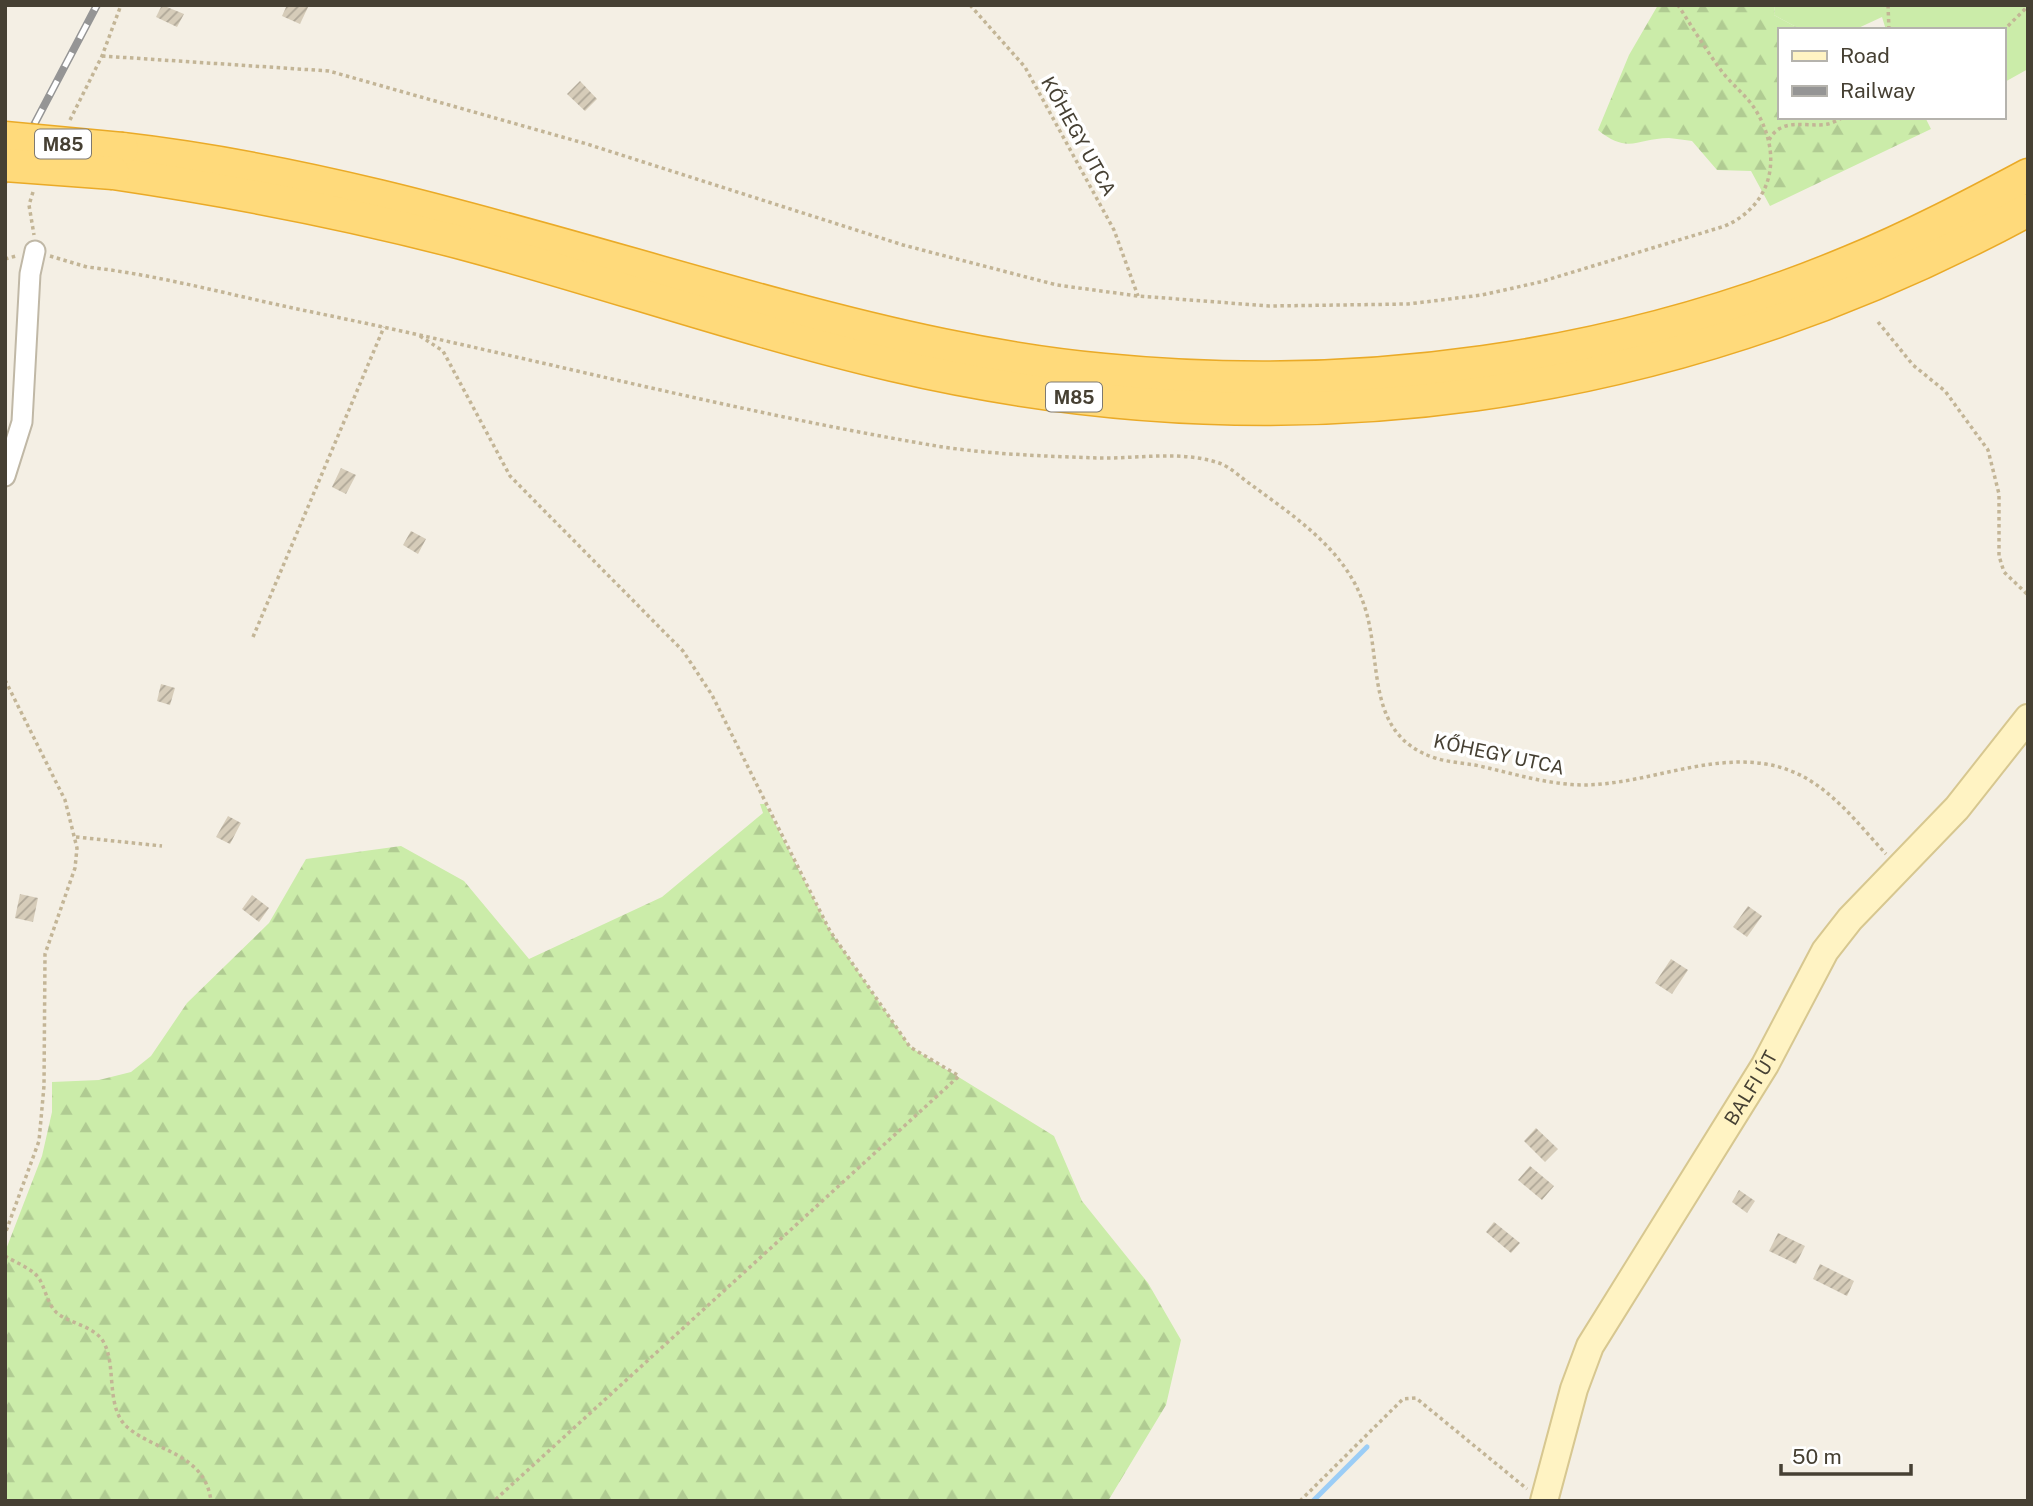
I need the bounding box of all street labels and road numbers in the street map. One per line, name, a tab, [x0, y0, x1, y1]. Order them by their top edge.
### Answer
street label: KŐHEGY UTCA	[1037, 72, 1121, 200]
road number: M85	[35, 130, 91, 159]
road number: M85	[1046, 382, 1102, 412]
street label: KŐHEGY UTCA	[1432, 729, 1566, 779]
street label: BALFI ÚT	[1720, 1047, 1782, 1129]

